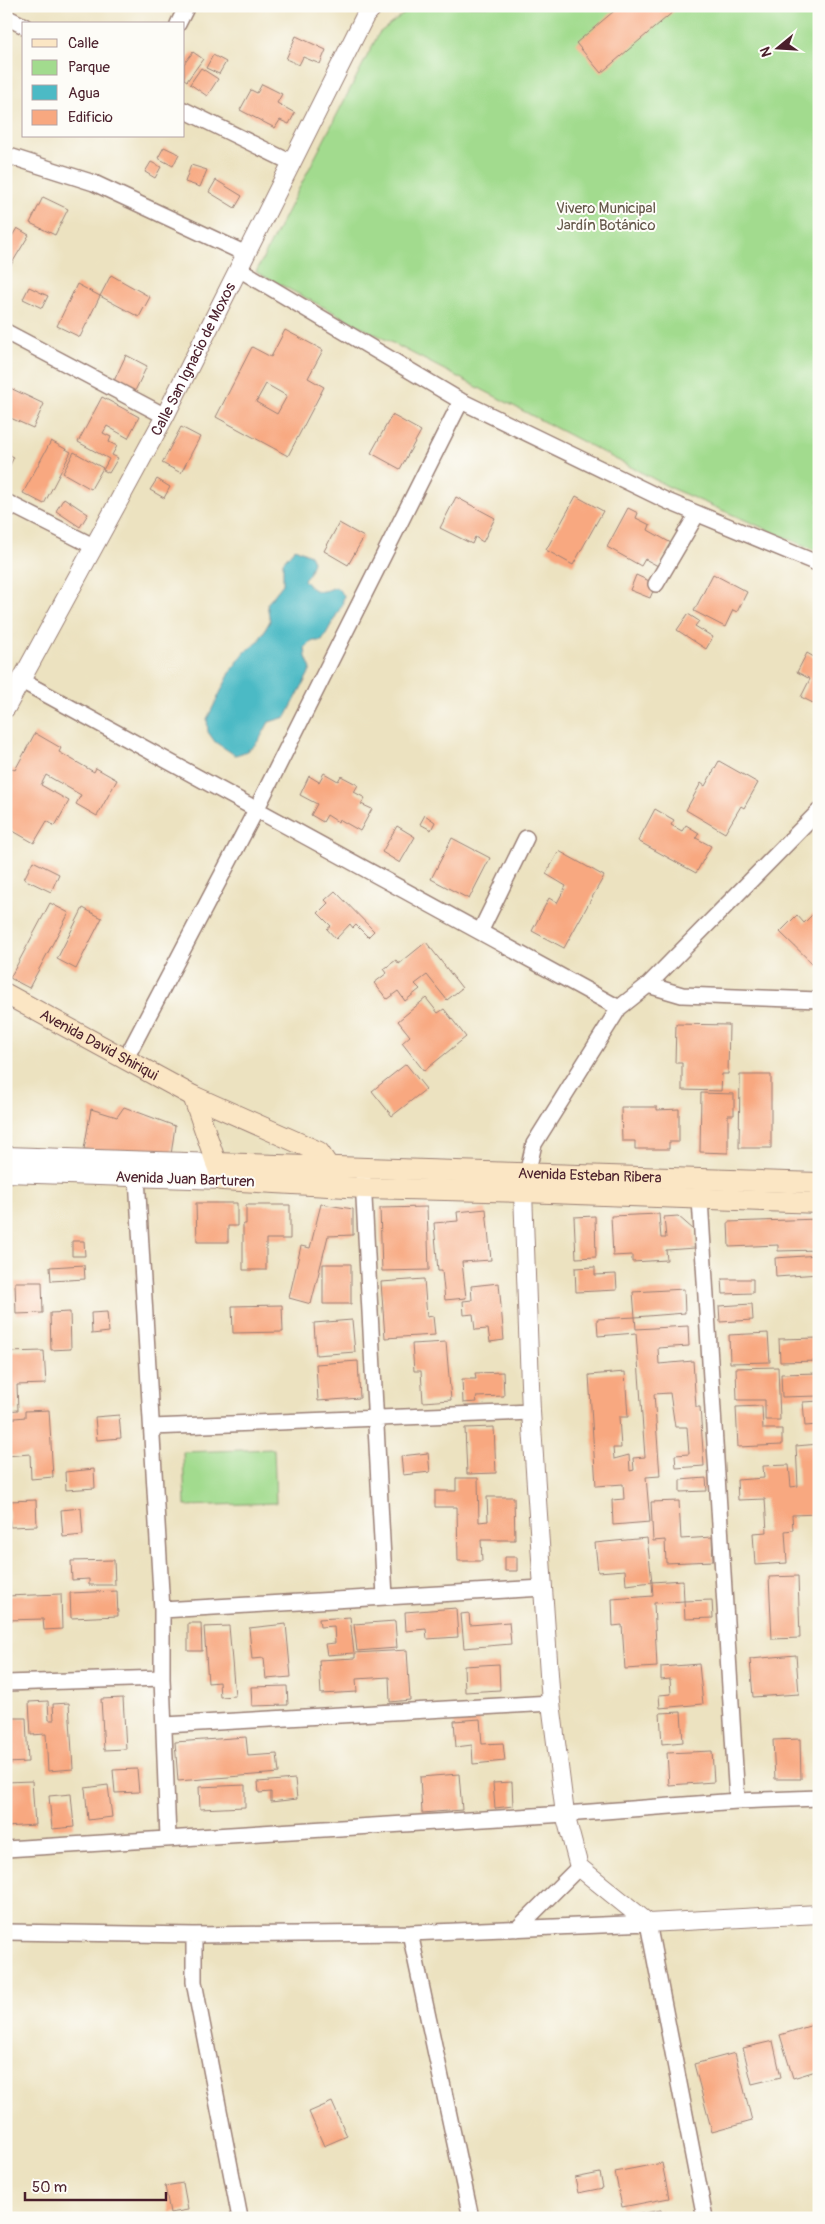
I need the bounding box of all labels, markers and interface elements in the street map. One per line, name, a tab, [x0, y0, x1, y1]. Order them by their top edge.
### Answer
legend	[22, 22, 185, 138]
north arrow	[752, 22, 802, 72]
text: Calle	[68, 34, 99, 53]
text: N	[757, 45, 776, 59]
text: Parque	[68, 58, 111, 77]
text: Agua	[68, 84, 100, 103]
text: Edificio	[68, 108, 113, 127]
park label: Vivero Municipal Jardín Botánico	[556, 199, 656, 235]
street label: Calle San Ignacio de Moxos	[147, 279, 240, 439]
street label: Avenida David Shiriqui	[36, 1005, 162, 1085]
street label: Avenida Esteban Ribera	[518, 1164, 662, 1188]
street label: Avenida Juan Barturen	[115, 1168, 255, 1191]
scale bar	[25, 2169, 166, 2201]
text: 50 m	[32, 2178, 67, 2197]

